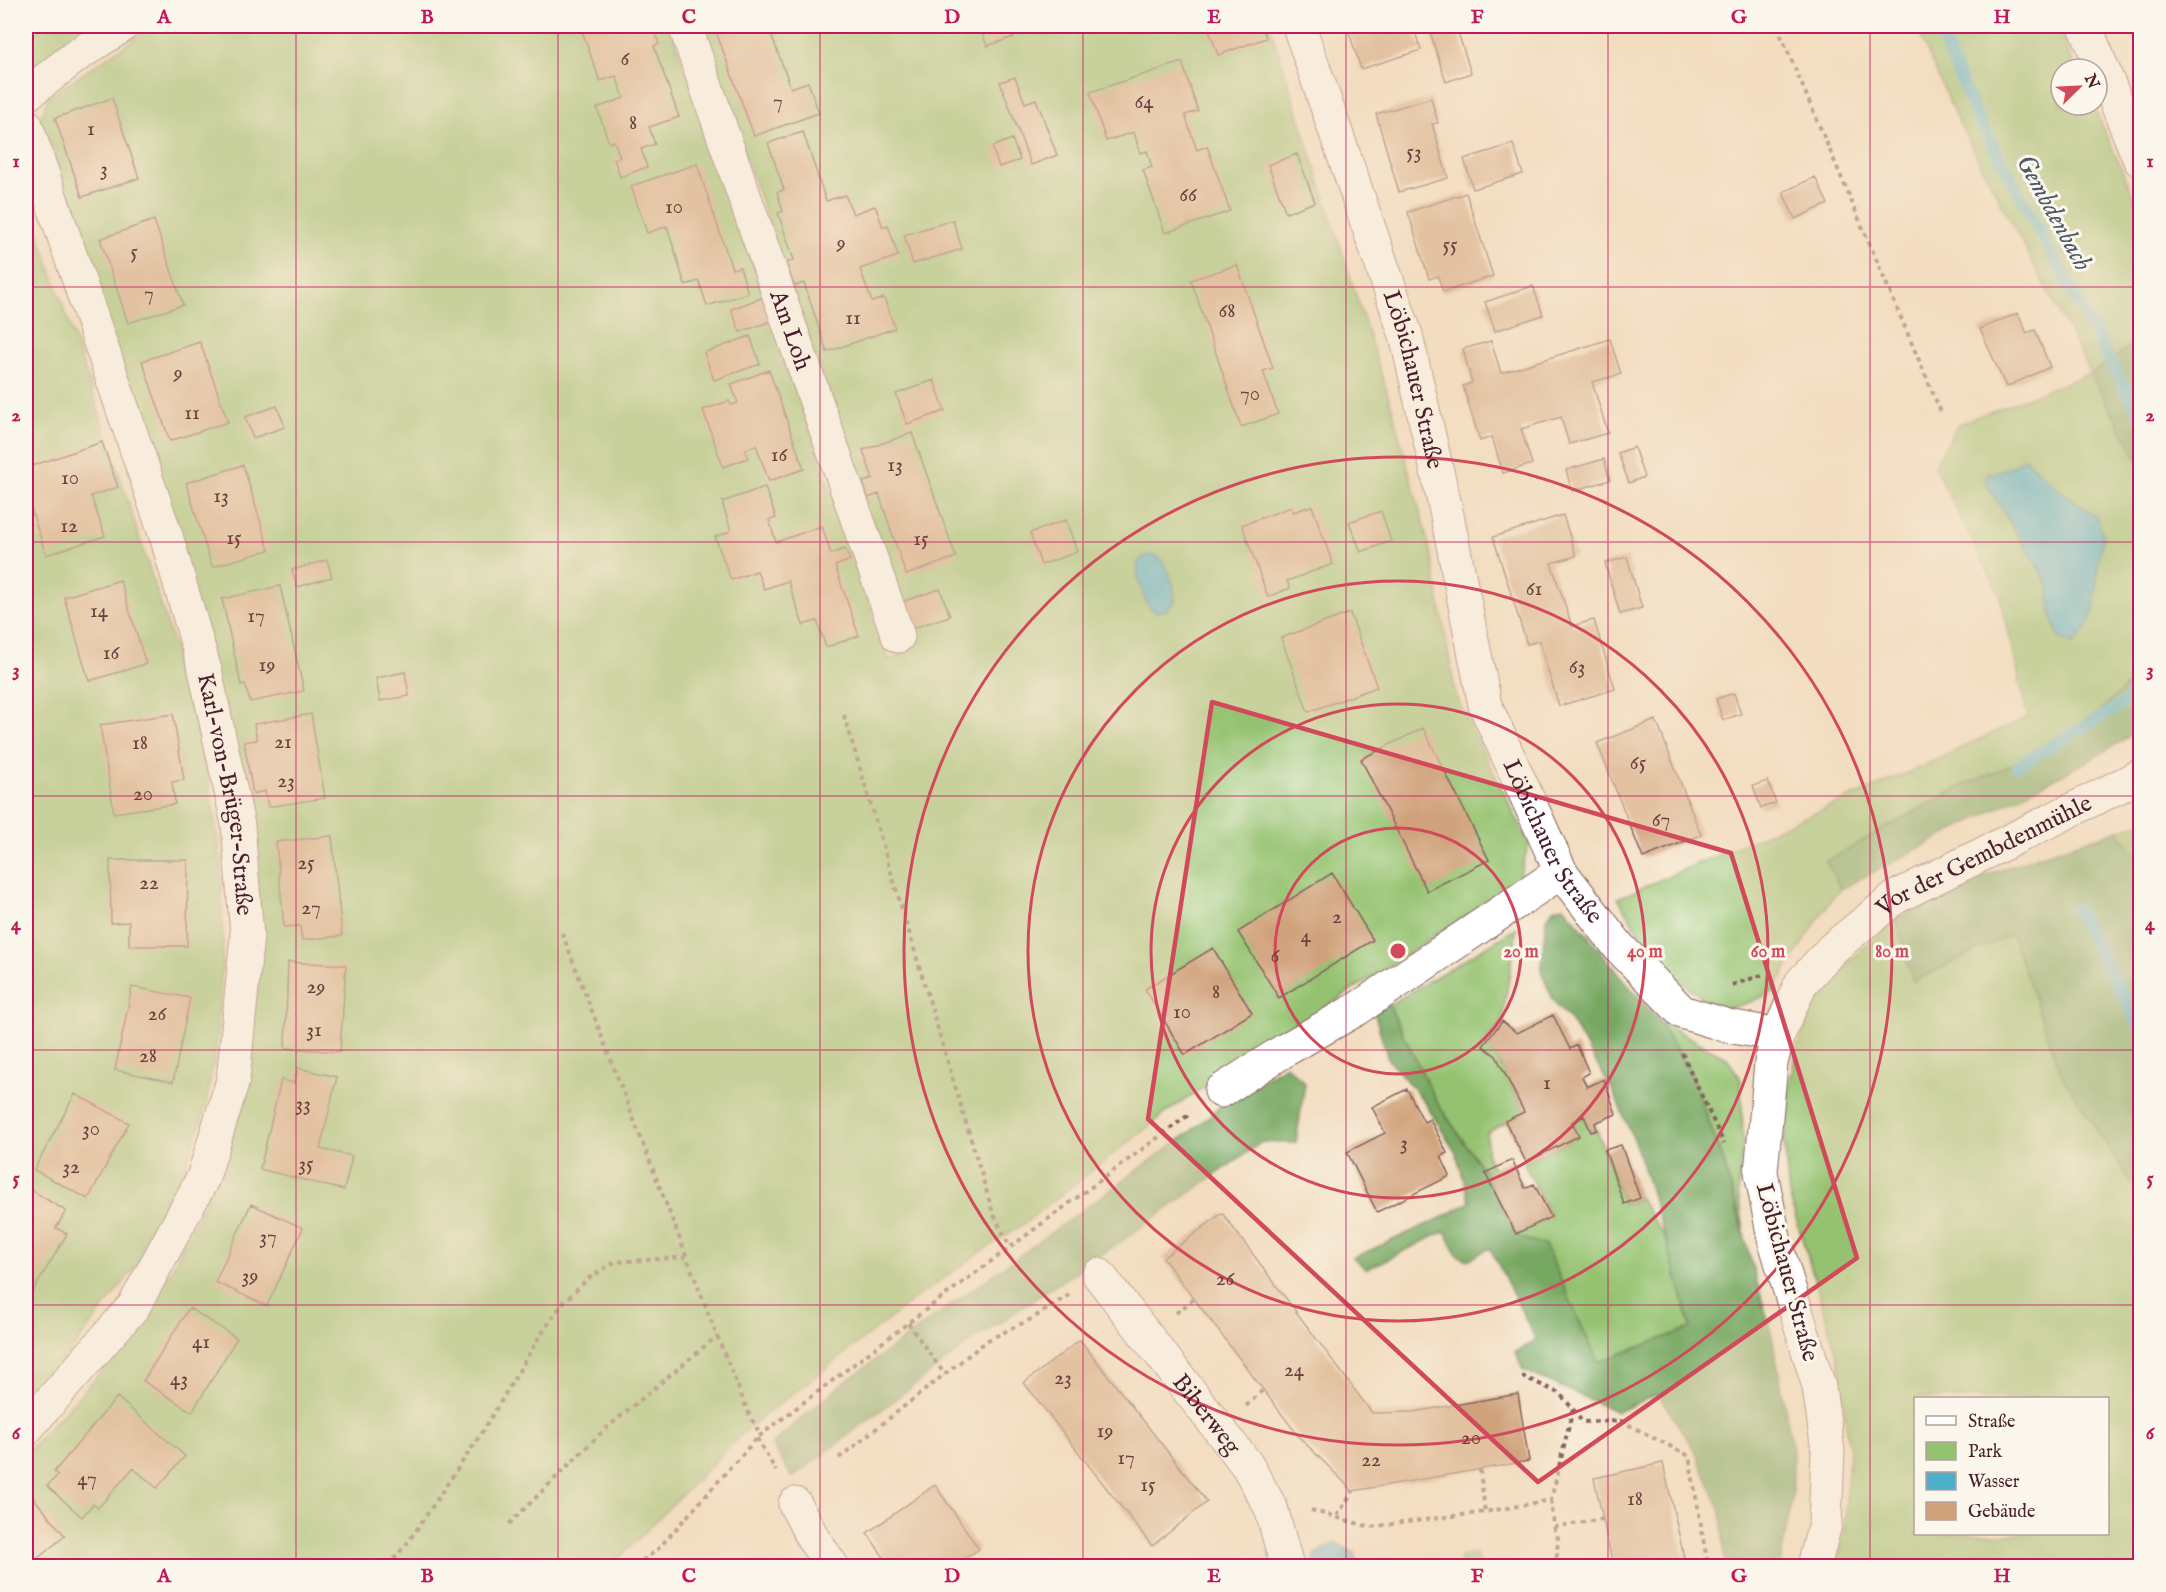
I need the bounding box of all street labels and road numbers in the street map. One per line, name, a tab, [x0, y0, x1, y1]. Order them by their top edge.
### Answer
street label: Am Loh	[761, 285, 818, 375]
street label: Löbichauer Straße	[1375, 286, 1450, 472]
street label: Karl-von-Brüger-Straße	[189, 670, 259, 917]
street label: Löbichauer Straße	[1495, 755, 1609, 931]
street label: Vor der Gembdenmühle	[1869, 788, 2097, 925]
street label: Löbichauer Straße	[1748, 1180, 1825, 1365]
street label: Biberweg	[1165, 1368, 1248, 1462]

